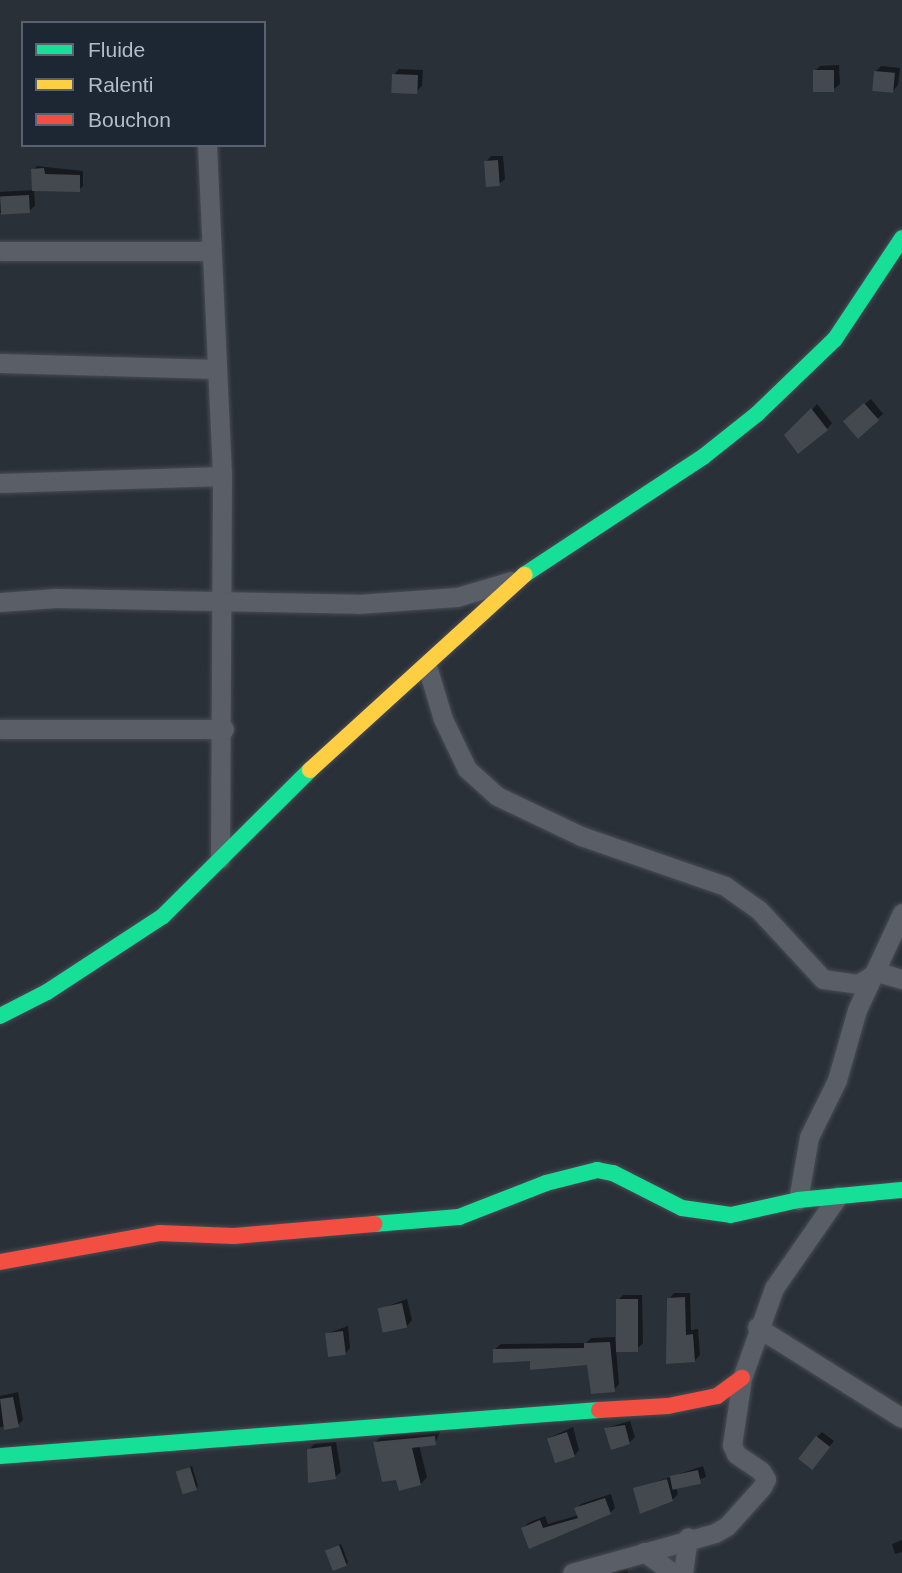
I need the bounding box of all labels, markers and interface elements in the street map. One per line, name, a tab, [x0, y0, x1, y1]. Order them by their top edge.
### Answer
legend	[21, 21, 266, 147]
text: Fluide	[88, 38, 145, 61]
text: Ralenti	[88, 73, 153, 96]
text: Bouchon	[88, 108, 171, 131]

